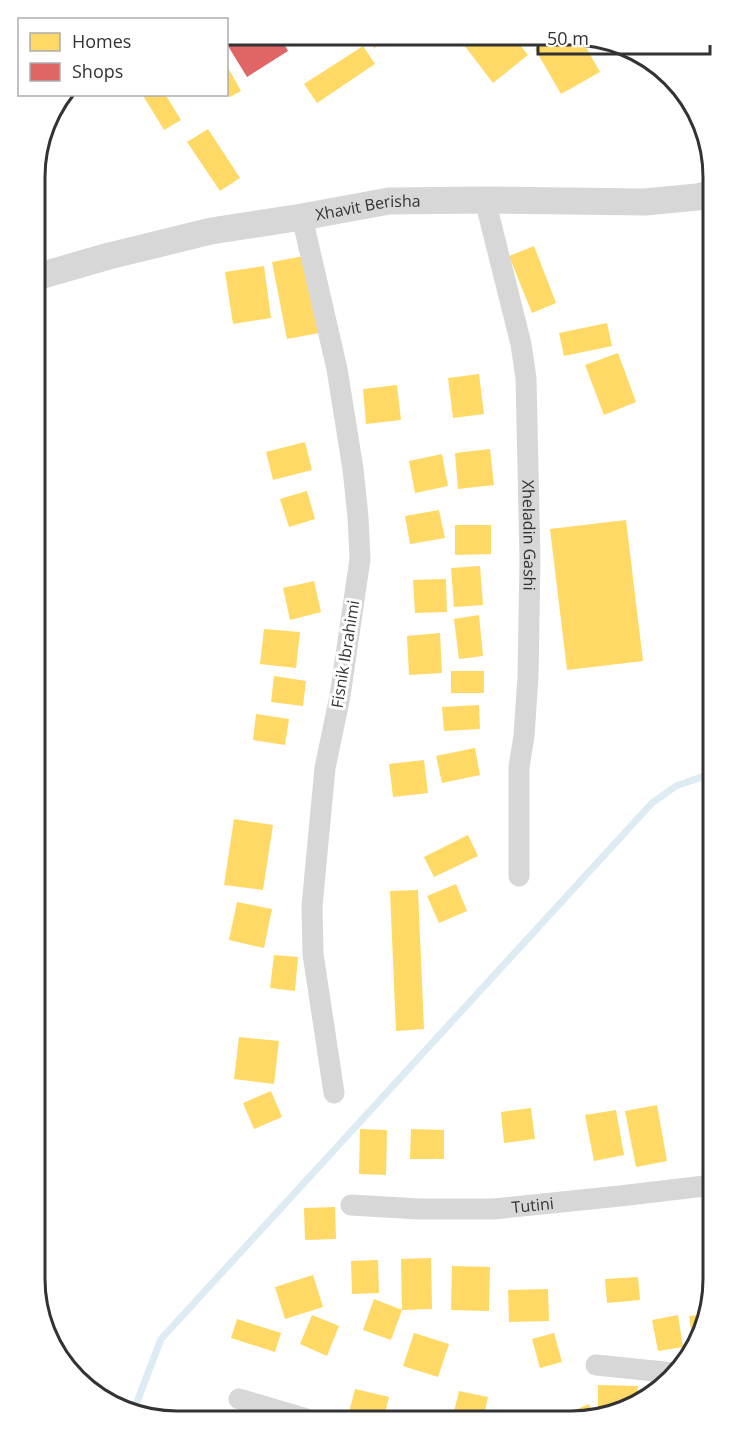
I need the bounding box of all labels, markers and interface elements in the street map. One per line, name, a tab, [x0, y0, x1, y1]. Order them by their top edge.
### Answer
legend	[18, 18, 228, 96]
scale bar	[538, 18, 710, 56]
text: 50 m	[547, 26, 589, 50]
text: Homes	[72, 29, 131, 53]
text: Shops	[72, 59, 123, 83]
street label: Xhavit Berisha	[314, 190, 421, 225]
street label: Xheladin Gashi	[517, 480, 541, 591]
street label: Fisnik Ibrahimi	[326, 599, 364, 709]
street label: Tutini	[511, 1192, 555, 1218]

